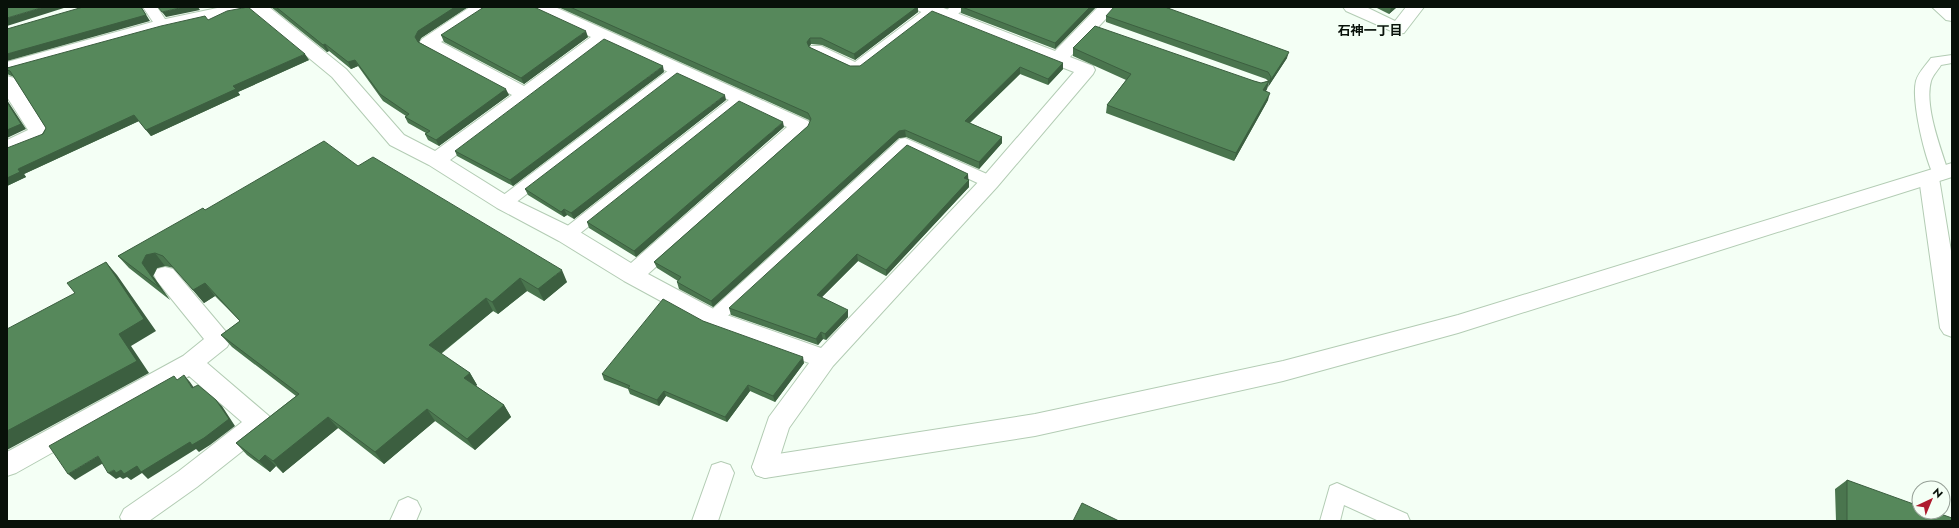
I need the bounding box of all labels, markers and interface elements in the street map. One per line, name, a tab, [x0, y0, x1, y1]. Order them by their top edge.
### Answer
district label: 石神一丁目	[1337, 21, 1403, 40]
north arrow	[1911, 480, 1951, 520]
text: N	[1929, 484, 1947, 502]

